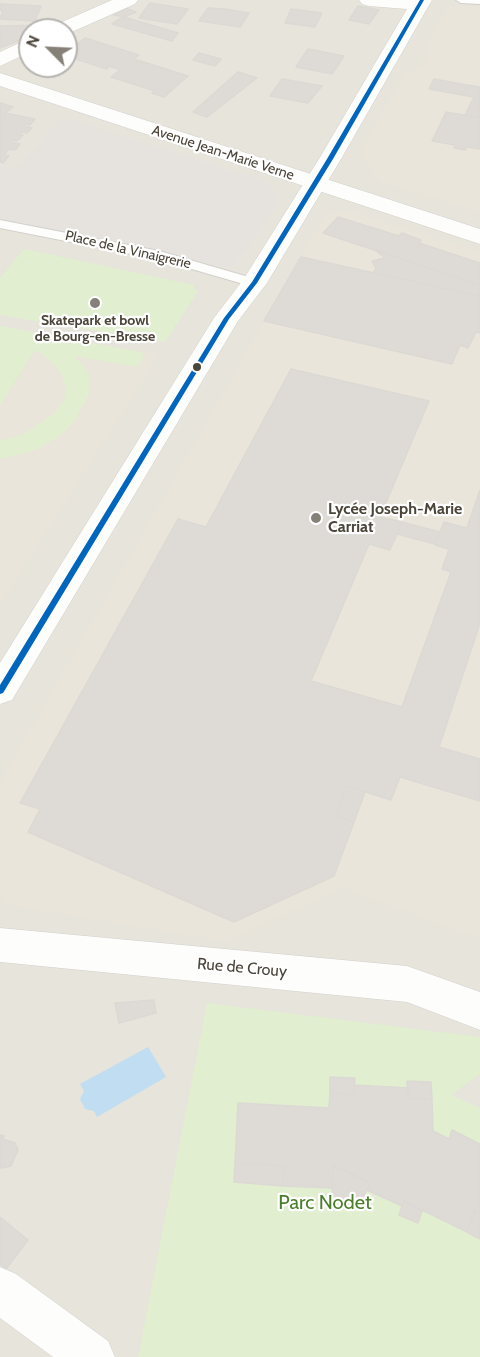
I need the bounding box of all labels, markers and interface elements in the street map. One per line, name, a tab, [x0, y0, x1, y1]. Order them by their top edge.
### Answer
north arrow	[18, 18, 78, 78]
text: N	[22, 32, 44, 50]
street label: Avenue Jean-Marie Verne	[150, 122, 296, 184]
street label: Place de la Vinaigrerie	[64, 227, 192, 273]
marker: Skatepark et bowl de Bourg-en-Bresse	[88, 296, 102, 310]
place label: Skatepark et bowl de Bourg-en-Bresse	[35, 313, 155, 346]
unlabelled marker	[191, 361, 203, 373]
place label: Lycée Joseph-Marie Carriat	[328, 499, 462, 537]
marker: Lycée Joseph-Marie Carriat	[309, 511, 323, 525]
street label: Rue de Crouy	[196, 955, 288, 981]
park label: Parc Nodet	[278, 1191, 372, 1215]

